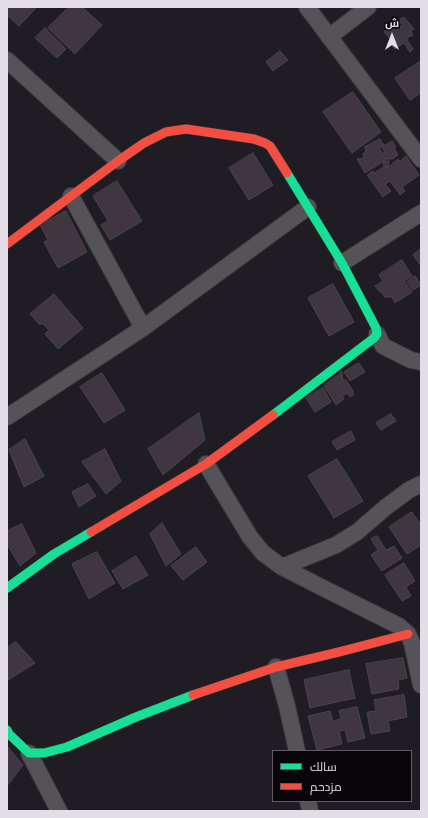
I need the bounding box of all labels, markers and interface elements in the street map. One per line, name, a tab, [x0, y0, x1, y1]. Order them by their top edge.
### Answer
north arrow	[372, 16, 412, 56]
text: ش	[385, 17, 399, 30]
legend	[272, 750, 412, 802]
text: سالك	[310, 760, 337, 774]
text: مزدحم	[310, 780, 342, 794]

